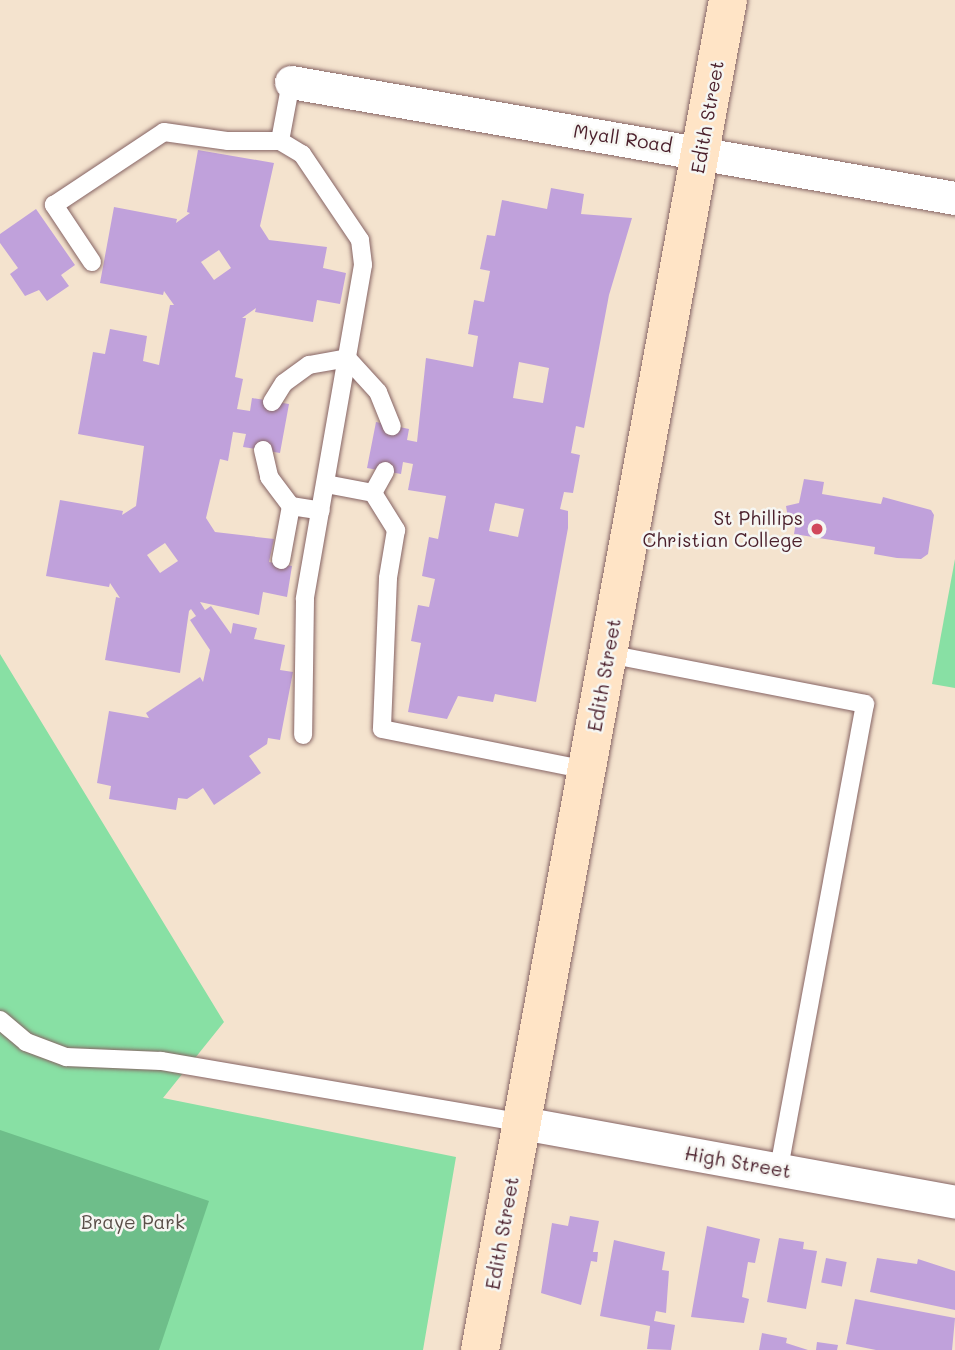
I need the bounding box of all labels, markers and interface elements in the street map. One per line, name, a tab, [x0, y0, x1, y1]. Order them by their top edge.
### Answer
street label: Edith Street	[686, 59, 728, 175]
street label: Myall Road	[572, 119, 674, 157]
place label: St Phillips Christian College	[643, 507, 803, 551]
marker: St Phillips Christian College	[809, 521, 825, 537]
street label: Edith Street	[583, 617, 625, 733]
street label: High Street	[683, 1141, 793, 1183]
street label: Edith Street	[481, 1175, 523, 1291]
park label: Braye Park	[81, 1211, 185, 1233]

